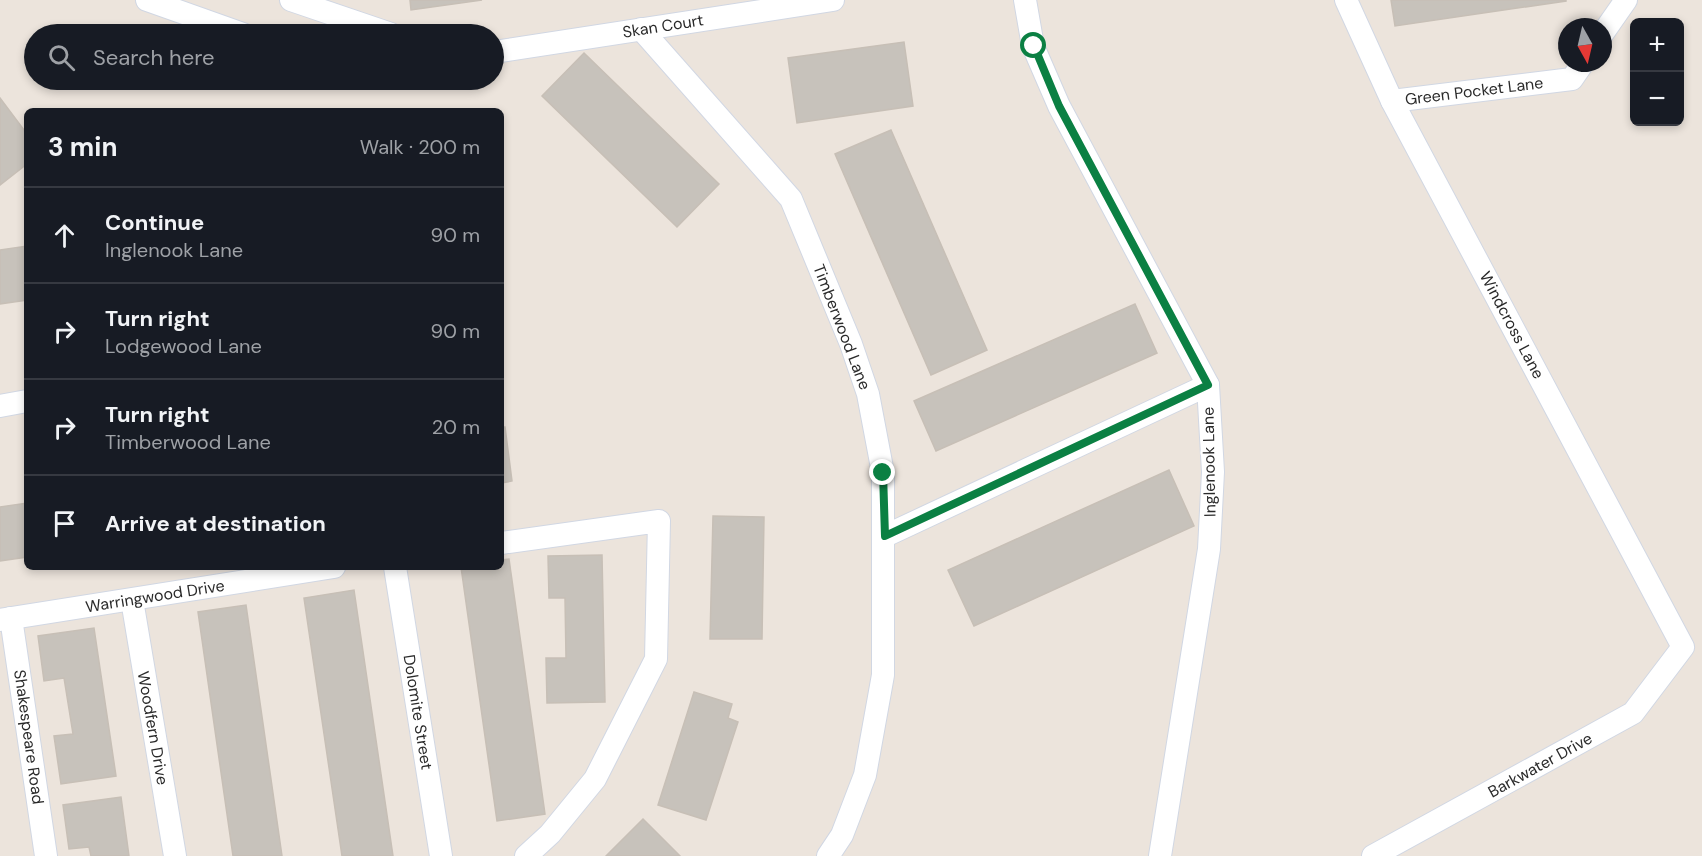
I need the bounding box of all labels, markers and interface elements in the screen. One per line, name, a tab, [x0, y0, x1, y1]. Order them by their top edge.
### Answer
street label: Skan Court	[621, 9, 705, 43]
north arrow	[1558, 18, 1612, 72]
map controls	[1630, 18, 1684, 126]
button: +	[1630, 18, 1684, 72]
search box	[24, 24, 504, 90]
route start	[1020, 32, 1046, 58]
icon: search	[45, 41, 78, 74]
text: Search here	[93, 43, 214, 72]
street label: Green Pocket Lane	[1404, 72, 1544, 110]
button: −	[1630, 72, 1684, 126]
text: 3 min	[48, 130, 117, 164]
text: Walk · 200 m	[360, 134, 480, 160]
text: Continue	[105, 208, 204, 237]
icon: ahead	[48, 219, 81, 252]
text: 90 m	[431, 222, 480, 248]
text: Inglenook Lane	[105, 237, 243, 263]
street label: Timberwood Lane	[808, 261, 876, 393]
street label: Windcross Lane	[1475, 268, 1549, 382]
text: Turn right	[105, 304, 210, 333]
icon: right	[48, 315, 81, 348]
text: 90 m	[431, 318, 480, 344]
text: Lodgewood Lane	[105, 333, 262, 359]
text: Turn right	[105, 400, 210, 429]
street label: Inglenook Lane	[1198, 407, 1220, 517]
icon: right	[48, 411, 81, 444]
text: 20 m	[432, 414, 480, 440]
text: Timberwood Lane	[105, 429, 271, 455]
route end	[869, 459, 895, 485]
icon: arrive	[48, 507, 81, 540]
text: Arrive at destination	[105, 509, 326, 538]
street label: Warringwood Drive	[84, 575, 226, 617]
street label: Dolomite Street	[399, 653, 437, 771]
street label: Shakespeare Road	[9, 668, 49, 806]
street label: Woodfern Drive	[133, 669, 173, 787]
street label: Barkwater Drive	[1484, 728, 1596, 802]

